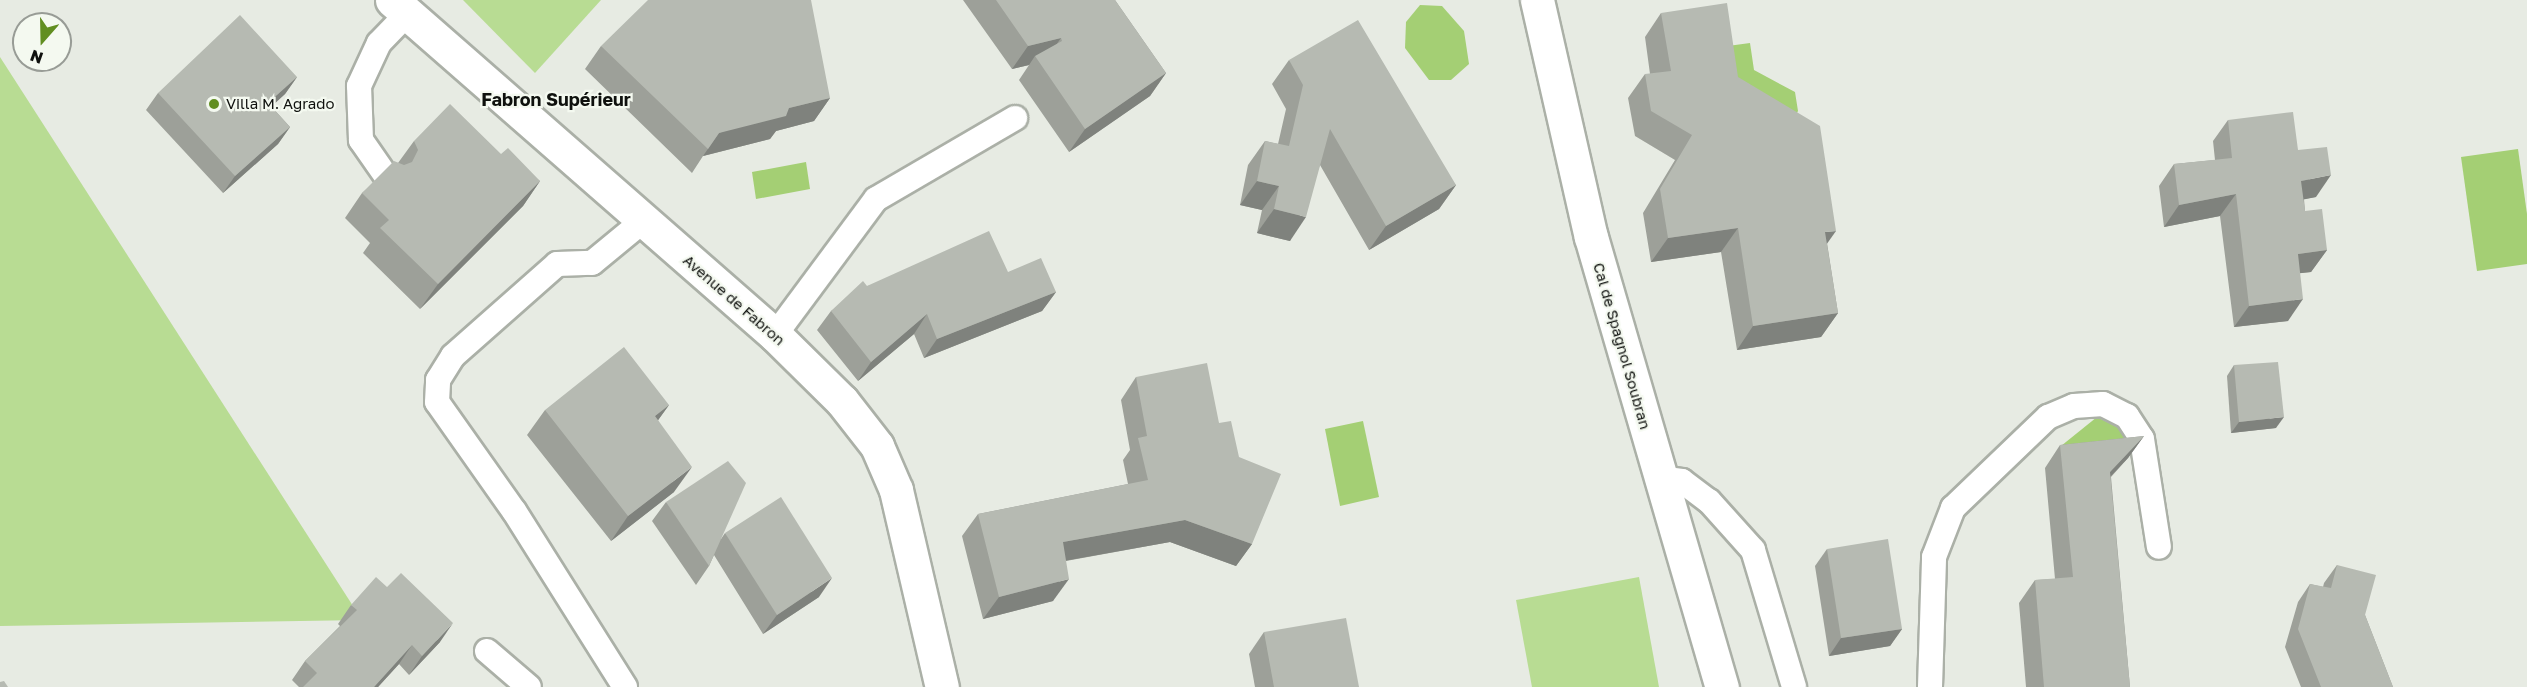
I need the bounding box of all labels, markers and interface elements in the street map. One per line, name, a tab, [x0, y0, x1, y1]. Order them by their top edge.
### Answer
north arrow	[12, 12, 72, 72]
text: N	[27, 46, 46, 69]
district label: Fabron Supérieur	[481, 88, 631, 110]
place label: Villa M. Agrado	[226, 95, 335, 113]
marker: Villa M. Agrado	[207, 97, 221, 111]
street label: Avenue de Fabron	[680, 251, 788, 349]
street label: Cal de Spagnol Soubran	[1590, 261, 1654, 431]

